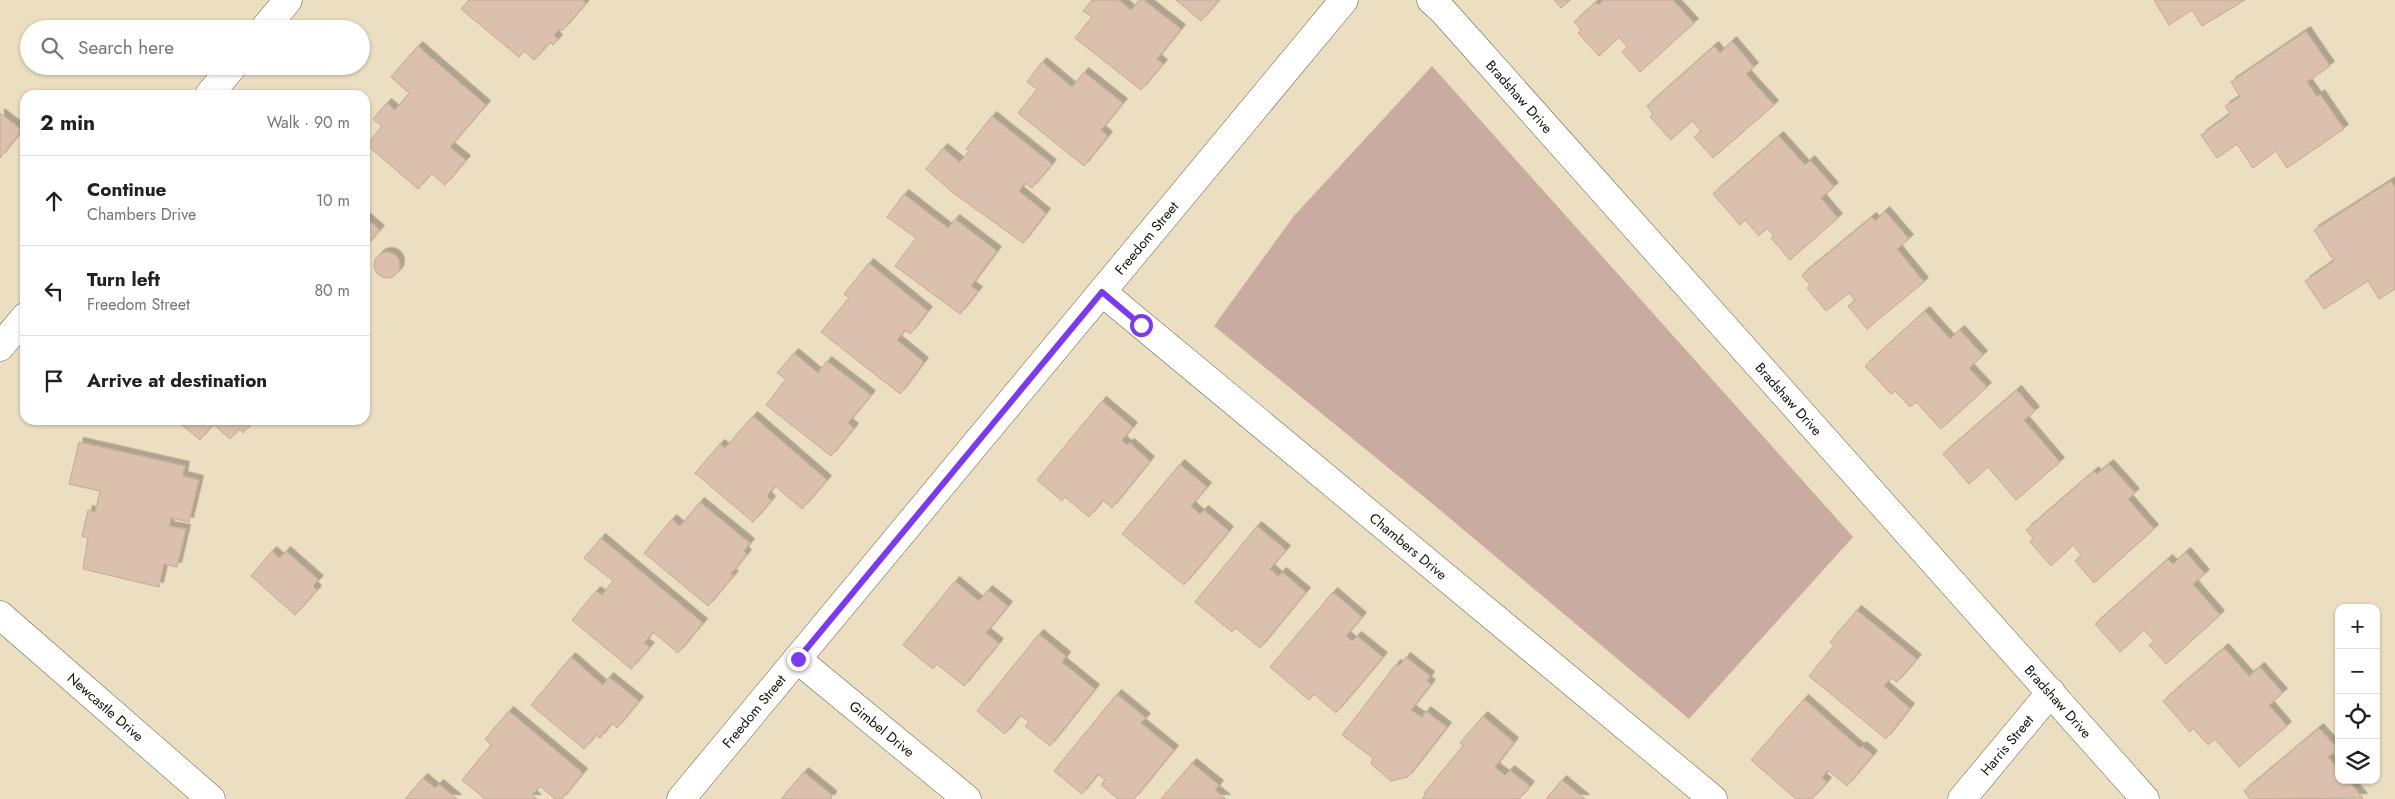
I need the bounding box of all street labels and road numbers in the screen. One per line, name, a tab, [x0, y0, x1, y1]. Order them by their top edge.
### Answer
street label: Bradshaw Drive	[1481, 56, 1557, 138]
street label: Freedom Street	[1110, 196, 1183, 279]
street label: Bradshaw Drive	[1751, 358, 1827, 440]
street label: Chambers Drive	[1365, 508, 1451, 584]
street label: Bradshaw Drive	[2020, 660, 2096, 742]
street label: Newcastle Drive	[63, 668, 148, 746]
street label: Freedom Street	[717, 670, 791, 752]
street label: Gimbel Drive	[845, 696, 919, 762]
street label: Harris Street	[1976, 710, 2038, 780]

